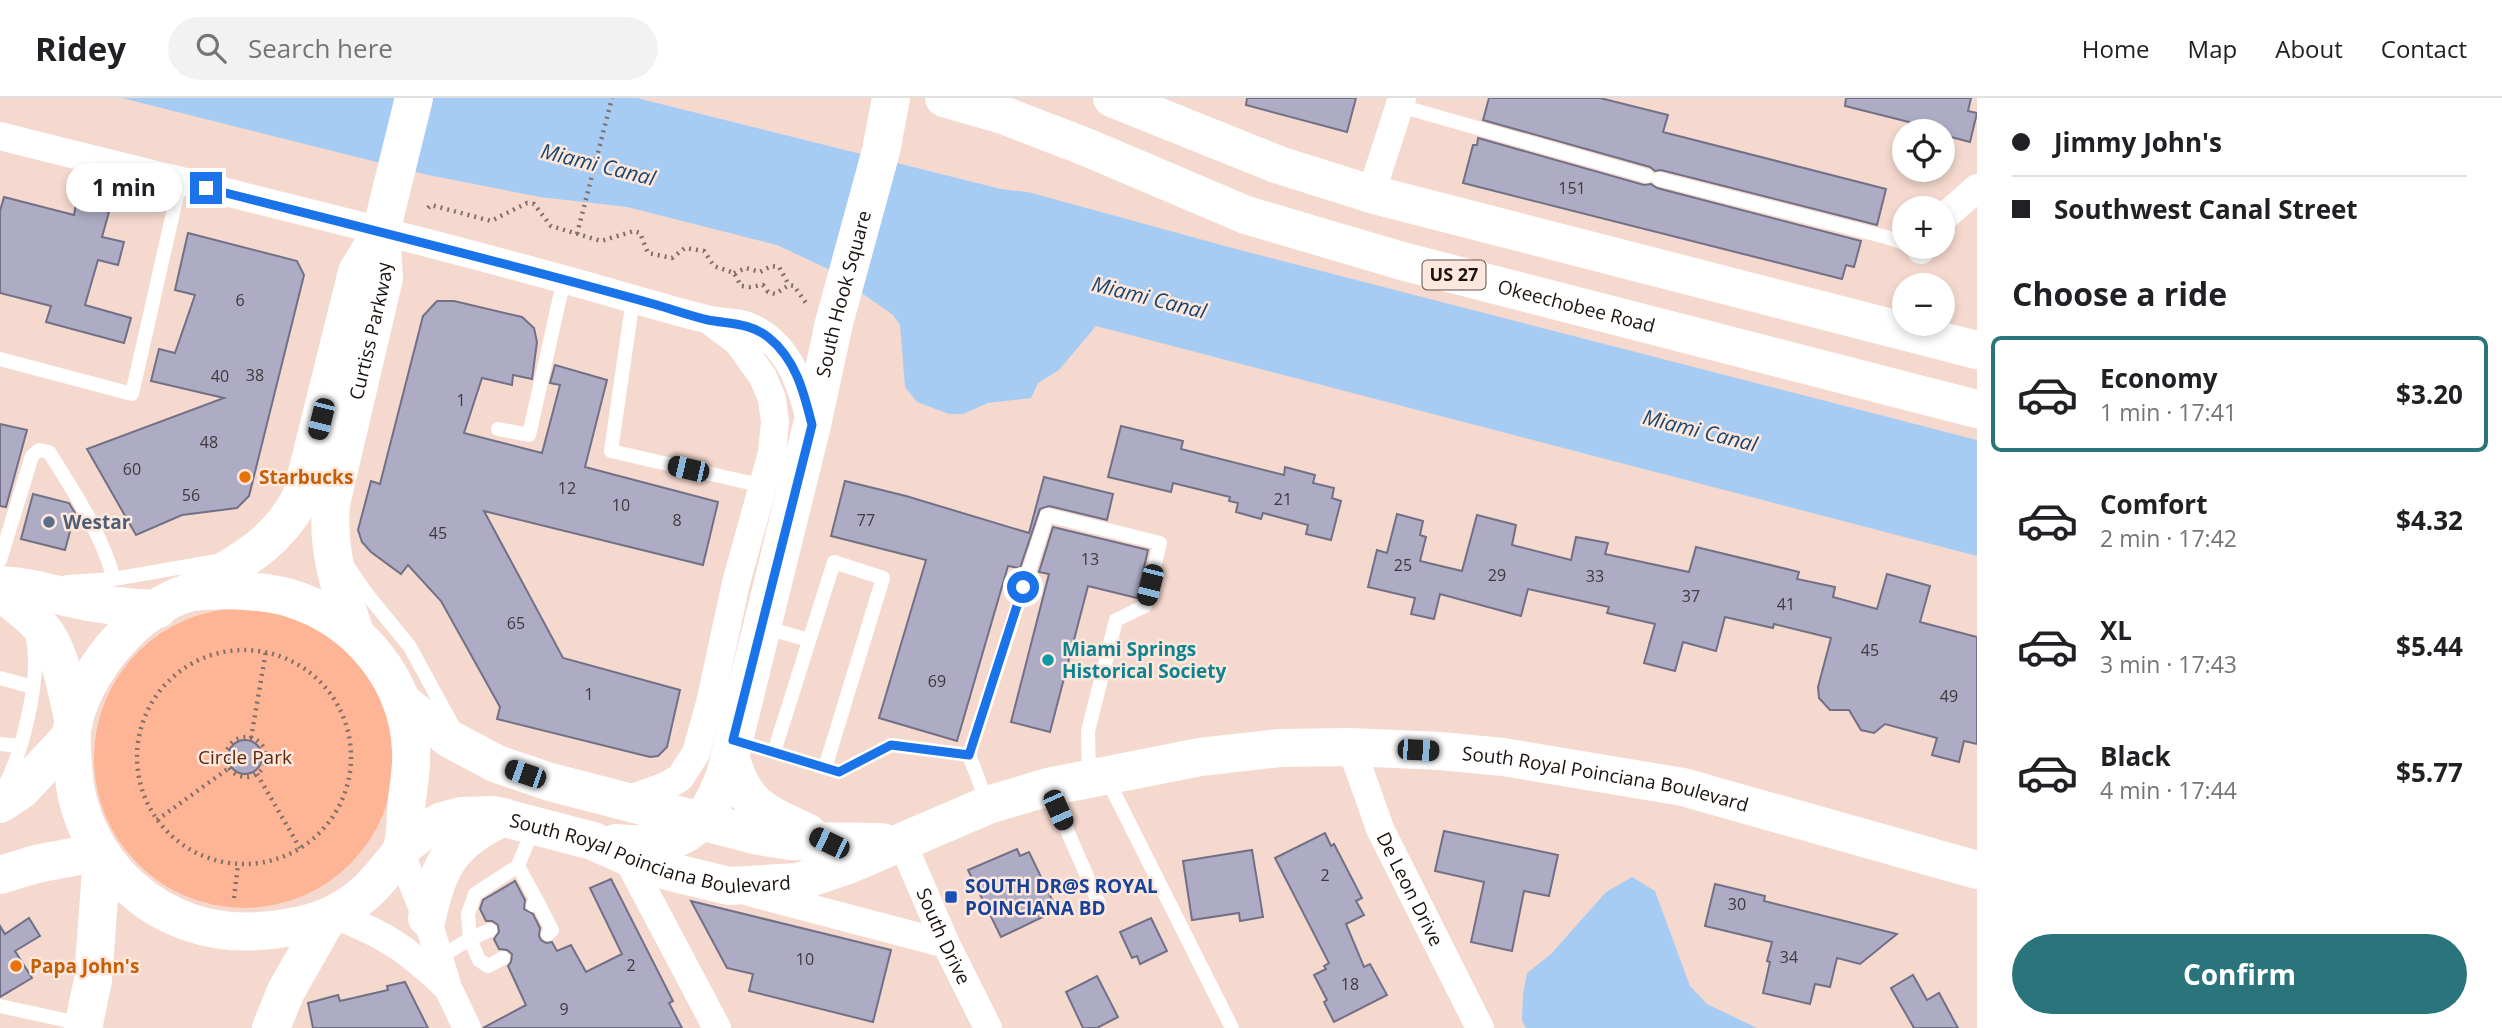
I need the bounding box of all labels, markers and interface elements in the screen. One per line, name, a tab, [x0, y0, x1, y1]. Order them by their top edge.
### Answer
search box	[168, 17, 658, 80]
text: Ridey	[35, 26, 126, 71]
icon: search	[192, 29, 230, 67]
text: Search here	[248, 30, 393, 66]
text: Home	[2082, 32, 2150, 65]
text: Map	[2188, 32, 2237, 65]
text: About	[2275, 32, 2343, 65]
text: Contact	[2381, 32, 2467, 65]
map controls	[1892, 119, 1955, 336]
button: locate	[1892, 119, 1955, 182]
text: Jimmy John's	[2054, 124, 2222, 160]
water label: Miami Canal	[538, 136, 659, 192]
callout: 1 min	[66, 164, 182, 212]
text: 1 min	[92, 171, 156, 203]
route end	[190, 172, 222, 204]
house number: 151	[1558, 177, 1586, 199]
text: Southwest Canal Street	[2054, 191, 2358, 227]
button: +	[1892, 196, 1955, 259]
street label: South Hook Square	[810, 207, 877, 380]
road number: US 27	[1422, 260, 1486, 290]
street label: Curtiss Parkway	[343, 261, 397, 402]
water label: Miami Canal	[1089, 269, 1210, 325]
text: Choose a ride	[2012, 272, 2227, 315]
street label: Okeechobee Road	[1495, 273, 1658, 339]
button: −	[1892, 273, 1955, 336]
house number: 6	[235, 289, 245, 311]
text: Economy	[2100, 360, 2218, 396]
icon: car	[2016, 363, 2079, 426]
house number: 38	[246, 364, 264, 386]
house number: 40	[211, 365, 229, 387]
text: $3.20	[2396, 376, 2463, 412]
house number: 1	[456, 389, 466, 411]
car	[306, 396, 337, 442]
text: 1 min · 17:41	[2100, 396, 2237, 428]
water label: Miami Canal	[1640, 402, 1761, 458]
house number: 48	[200, 431, 218, 453]
car	[666, 454, 711, 484]
house number: 60	[123, 458, 141, 480]
place label: Starbucks	[259, 464, 353, 490]
marker: Starbucks	[237, 469, 253, 485]
house number: 12	[558, 477, 576, 499]
house number: 56	[182, 484, 200, 506]
text: Comfort	[2100, 486, 2207, 522]
house number: 21	[1274, 488, 1292, 510]
icon: car	[2016, 489, 2079, 552]
house number: 10	[612, 494, 630, 516]
text: $4.32	[2396, 502, 2463, 538]
place label: Westar	[63, 509, 131, 535]
house number: 8	[672, 509, 682, 531]
house number: 77	[857, 509, 875, 531]
marker: Westar	[41, 514, 57, 530]
house number: 45	[429, 522, 447, 544]
text: 2 min · 17:42	[2100, 522, 2237, 554]
house number: 13	[1081, 548, 1099, 570]
house number: 25	[1394, 554, 1412, 576]
car	[1135, 562, 1166, 608]
house number: 29	[1488, 564, 1506, 586]
house number: 33	[1586, 565, 1604, 587]
route start	[1007, 571, 1039, 603]
house number: 37	[1682, 585, 1700, 607]
house number: 41	[1777, 593, 1795, 615]
house number: 65	[507, 612, 525, 634]
text: XL	[2100, 612, 2132, 648]
icon: car	[2016, 615, 2079, 678]
text: $5.44	[2396, 628, 2463, 664]
place label: Miami Springs Historical Society	[1062, 636, 1226, 684]
house number: 45	[1861, 639, 1879, 661]
text: 3 min · 17:43	[2100, 648, 2237, 680]
marker: Miami Springs Historical Society	[1040, 652, 1056, 668]
house number: 69	[928, 670, 946, 692]
house number: 1	[584, 683, 594, 705]
house number: 49	[1940, 685, 1958, 707]
car	[1397, 738, 1440, 762]
text: Black	[2100, 738, 2171, 774]
street label: South Royal Poinciana Boulevard	[1461, 740, 1752, 818]
icon: car	[2016, 741, 2079, 804]
park label: Circle Park	[198, 744, 292, 770]
text: $5.77	[2396, 754, 2463, 790]
car	[502, 757, 549, 791]
text: 4 min · 17:44	[2100, 774, 2237, 806]
car	[1040, 787, 1077, 833]
street label: South Royal Poinciana Boulevard	[507, 807, 792, 899]
car	[806, 824, 853, 862]
street label: De Leon Drive	[1371, 827, 1450, 950]
house number: 2	[1320, 864, 1330, 886]
place label: SOUTH DR@S ROYAL POINCIANA BD	[965, 873, 1158, 921]
street label: South Drive	[910, 884, 977, 989]
marker: SOUTH DR@S ROYAL POINCIANA BD	[943, 889, 959, 905]
house number: 30	[1728, 893, 1746, 915]
button: Confirm	[2012, 934, 2467, 1014]
house number: 34	[1780, 946, 1798, 968]
house number: 10	[796, 948, 814, 970]
place label: Papa John's	[30, 953, 139, 979]
house number: 2	[626, 954, 636, 976]
marker: Papa John's	[8, 958, 24, 974]
house number: 18	[1341, 973, 1359, 995]
house number: 9	[559, 998, 569, 1020]

